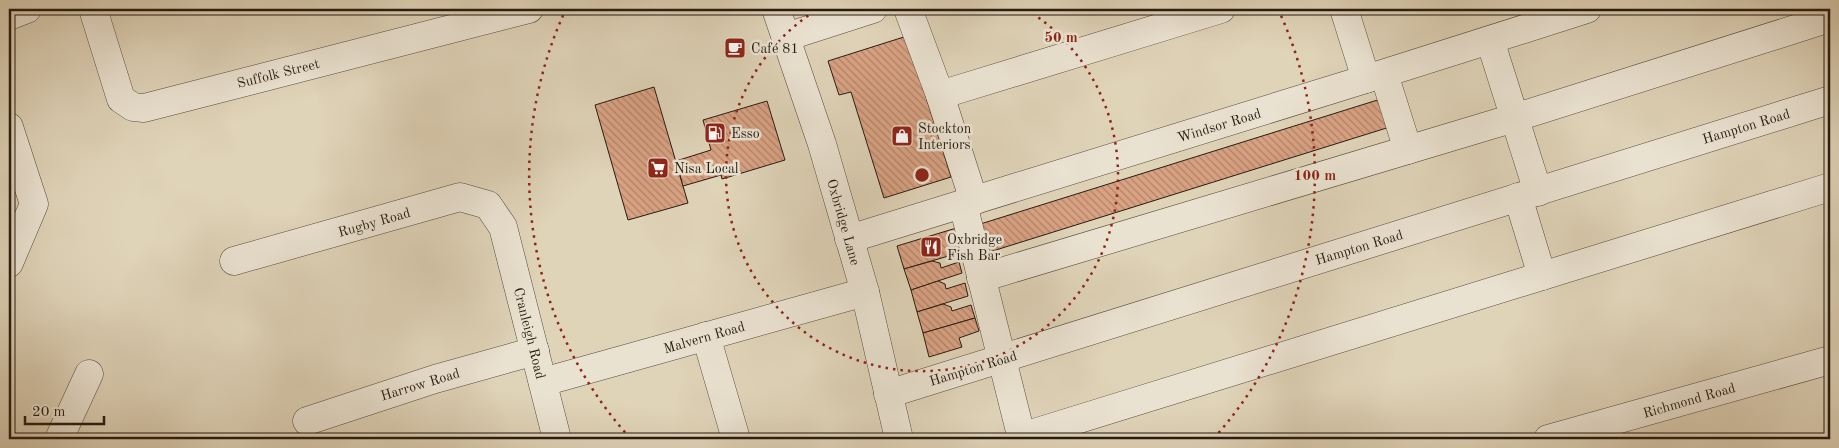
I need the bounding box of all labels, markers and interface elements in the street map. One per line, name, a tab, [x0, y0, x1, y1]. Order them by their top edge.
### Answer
text: 50 m	[1044, 31, 1078, 46]
cafe icon: Café 81	[723, 36, 747, 60]
place label: Café 81	[751, 42, 799, 56]
street label: Suffolk Street	[236, 57, 321, 91]
street label: Windsor Road	[1176, 107, 1263, 145]
street label: Hampton Road	[1701, 107, 1792, 147]
fuel station icon: Esso	[703, 121, 727, 145]
place label: Stockton Interiors	[918, 122, 972, 152]
shop icon: Stockton Interiors	[890, 124, 914, 148]
place label: Esso	[731, 127, 760, 141]
supermarket icon: Nisa Local	[646, 156, 670, 180]
place label: Nisa Local	[674, 162, 739, 176]
centre of rings	[913, 166, 931, 184]
text: 100 m	[1294, 169, 1336, 184]
street label: Oxbridge Lane	[824, 177, 862, 267]
street label: Rugby Road	[336, 206, 412, 240]
street label: Hampton Road	[1314, 228, 1405, 268]
place label: Oxbridge Fish Bar	[947, 233, 1002, 263]
restaurant icon: Oxbridge Fish Bar	[919, 235, 943, 259]
street label: Cranleigh Road	[511, 286, 547, 380]
street label: Malvern Road	[662, 320, 747, 356]
street label: Hampton Road	[928, 349, 1019, 389]
street label: Harrow Road	[379, 366, 462, 404]
street label: Richmond Road	[1641, 381, 1737, 421]
scale bar	[25, 393, 104, 425]
text: 20 m	[32, 405, 66, 420]

